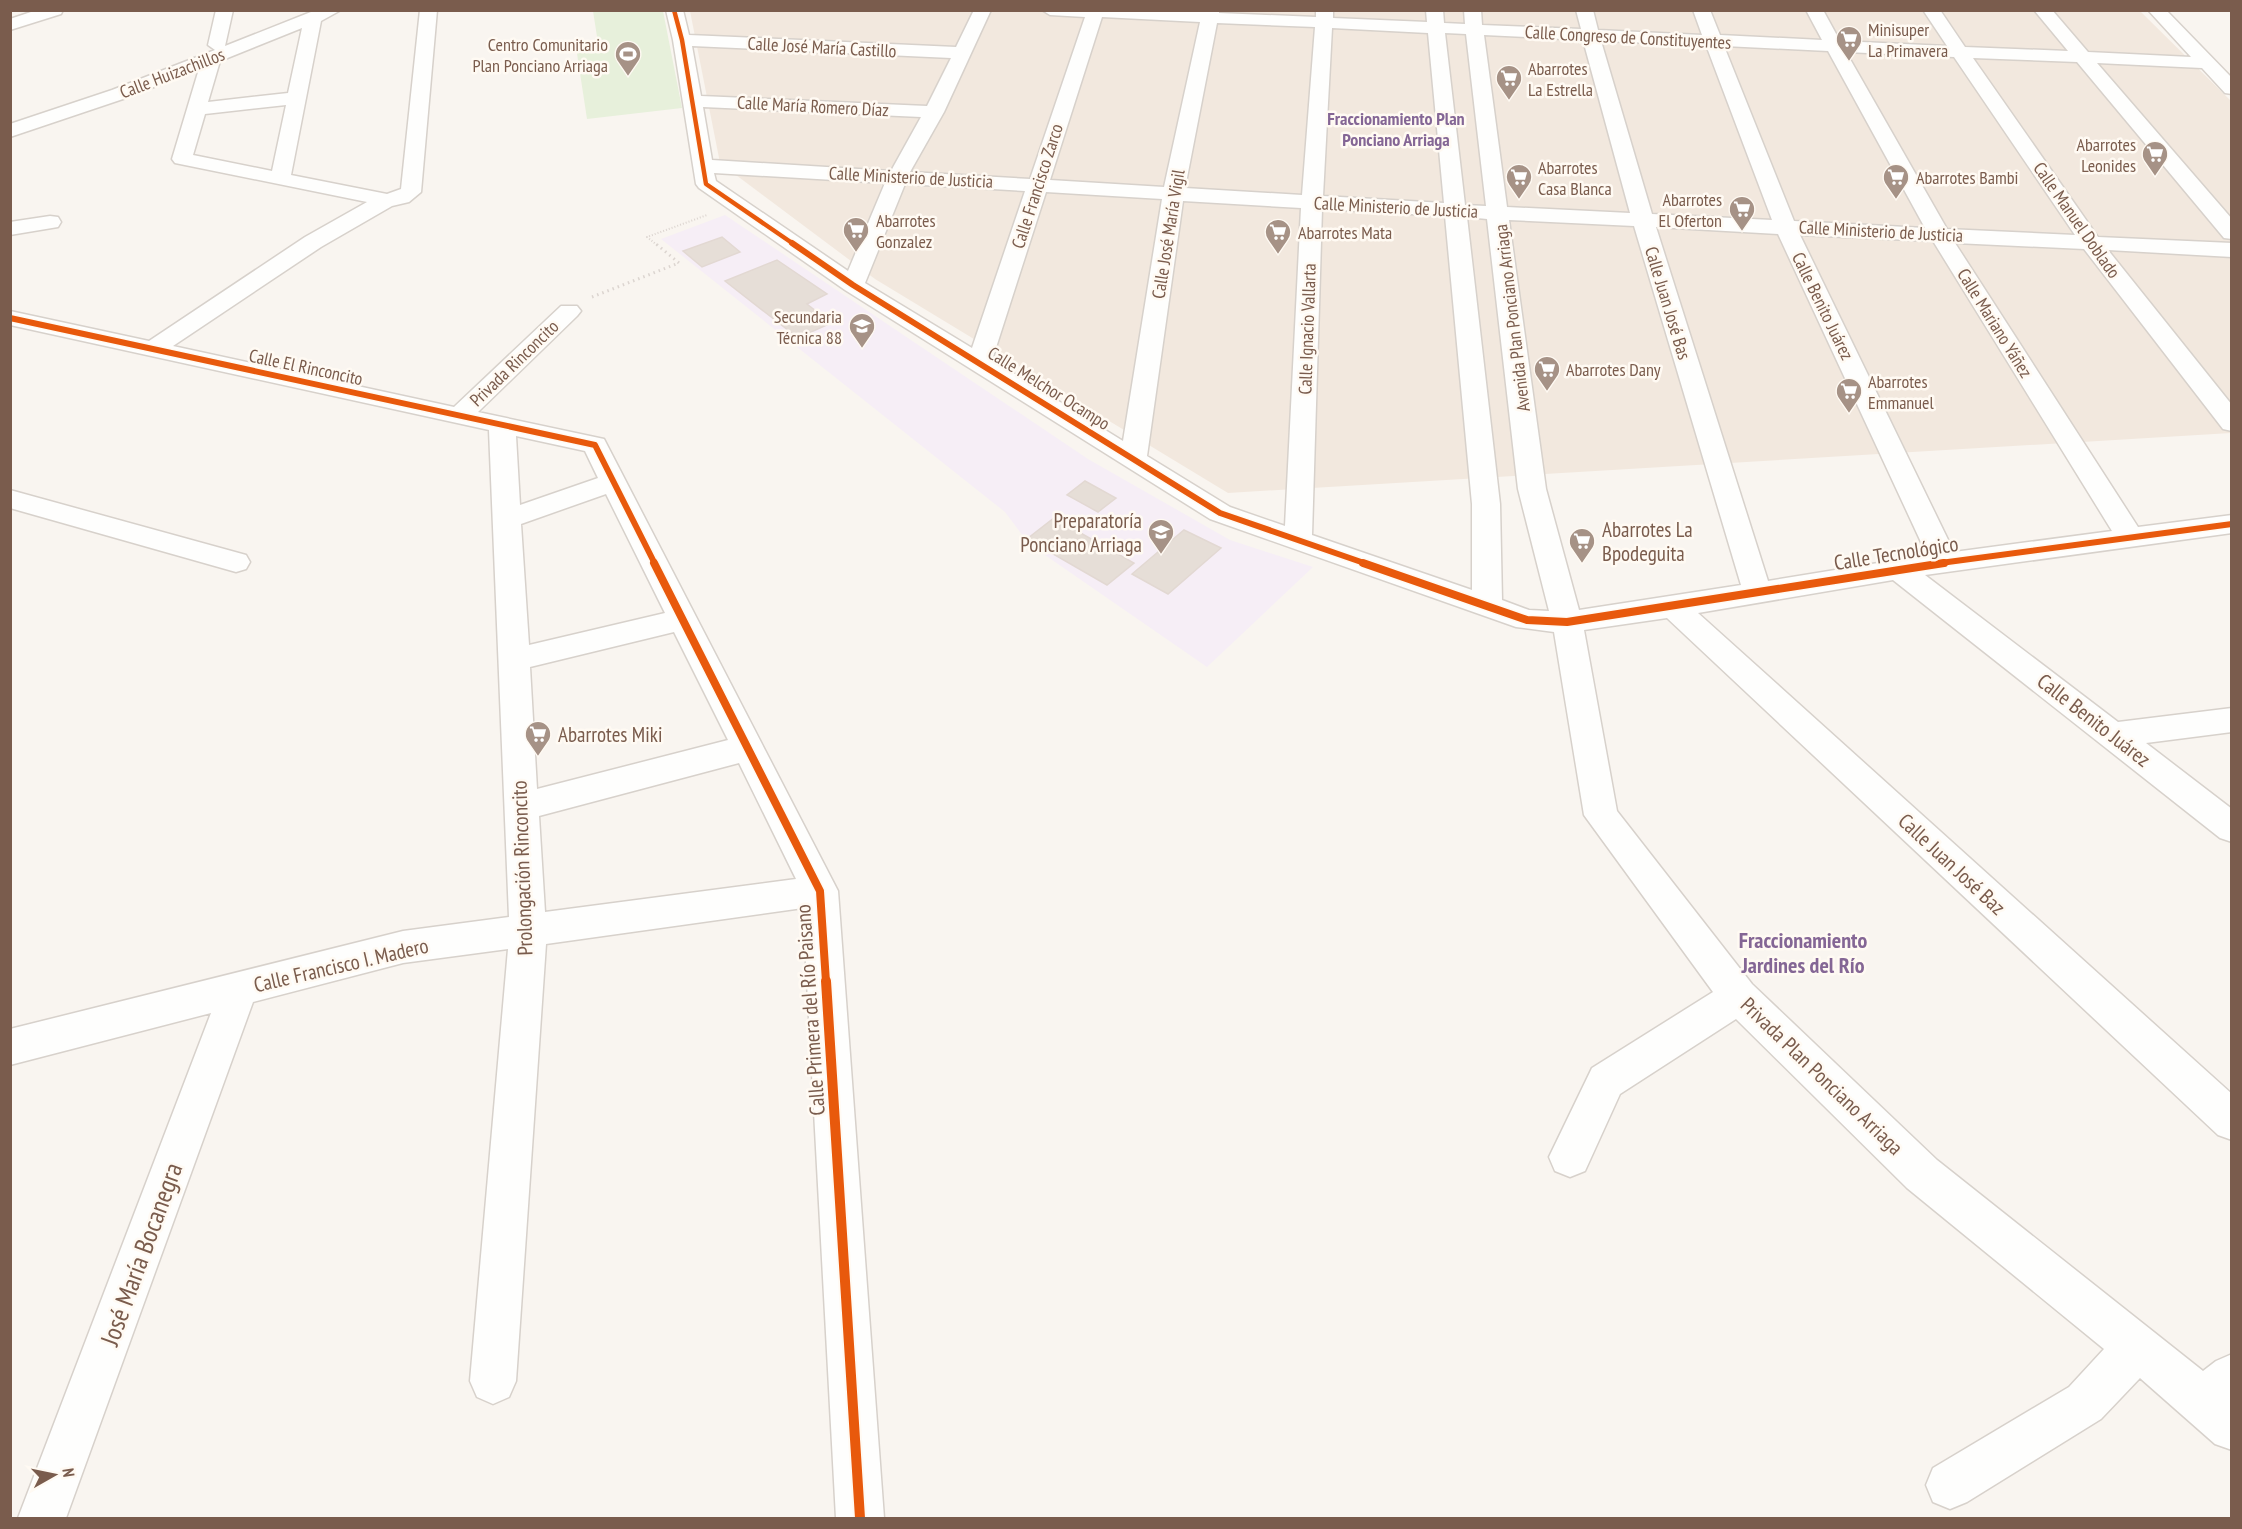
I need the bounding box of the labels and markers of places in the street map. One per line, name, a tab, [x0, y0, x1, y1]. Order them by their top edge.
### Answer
place label: Minisuper La Primavera	[1868, 18, 1948, 62]
supermarket icon: Minisuper La Primavera	[1834, 24, 1864, 62]
place label: Centro Comunitario Plan Ponciano Arriaga	[473, 33, 608, 77]
sports icon: Centro Comunitario Plan Ponciano Arriaga	[613, 39, 643, 77]
place label: Abarrotes La Estrella	[1528, 57, 1593, 101]
supermarket icon: Abarrotes La Estrella	[1494, 63, 1524, 101]
place label: Abarrotes Leonides	[2077, 133, 2136, 177]
supermarket icon: Abarrotes Leonides	[2140, 139, 2170, 177]
place label: Abarrotes Casa Blanca	[1538, 156, 1612, 200]
supermarket icon: Abarrotes Casa Blanca	[1504, 162, 1534, 200]
supermarket icon: Abarrotes Bambi	[1881, 162, 1911, 200]
place label: Abarrotes Bambi	[1916, 166, 2018, 189]
place label: Abarrotes El Oferton	[1659, 188, 1722, 232]
supermarket icon: Abarrotes El Oferton	[1727, 194, 1757, 232]
place label: Abarrotes Gonzalez	[876, 209, 936, 253]
supermarket icon: Abarrotes Gonzalez	[841, 215, 871, 253]
supermarket icon: Abarrotes Mata	[1263, 217, 1293, 255]
place label: Abarrotes Mata	[1298, 221, 1392, 244]
place label: Secundaria Técnica 88	[774, 305, 842, 349]
school or university icon: Secundaria Técnica 88	[847, 311, 877, 349]
supermarket icon: Abarrotes Dany	[1532, 354, 1562, 392]
place label: Abarrotes Dany	[1566, 358, 1661, 381]
place label: Abarrotes Emmanuel	[1868, 370, 1935, 414]
supermarket icon: Abarrotes Emmanuel	[1834, 376, 1864, 414]
place label: Preparatoría Ponciano Arriaga	[1020, 507, 1142, 558]
place label: Abarrotes La Bpodeguita	[1602, 516, 1693, 567]
school or university icon: Preparatoría Ponciano Arriaga	[1146, 517, 1176, 555]
supermarket icon: Abarrotes La Bpodeguita	[1567, 526, 1597, 564]
supermarket icon: Abarrotes Miki	[523, 719, 553, 757]
place label: Abarrotes Miki	[558, 721, 663, 748]

